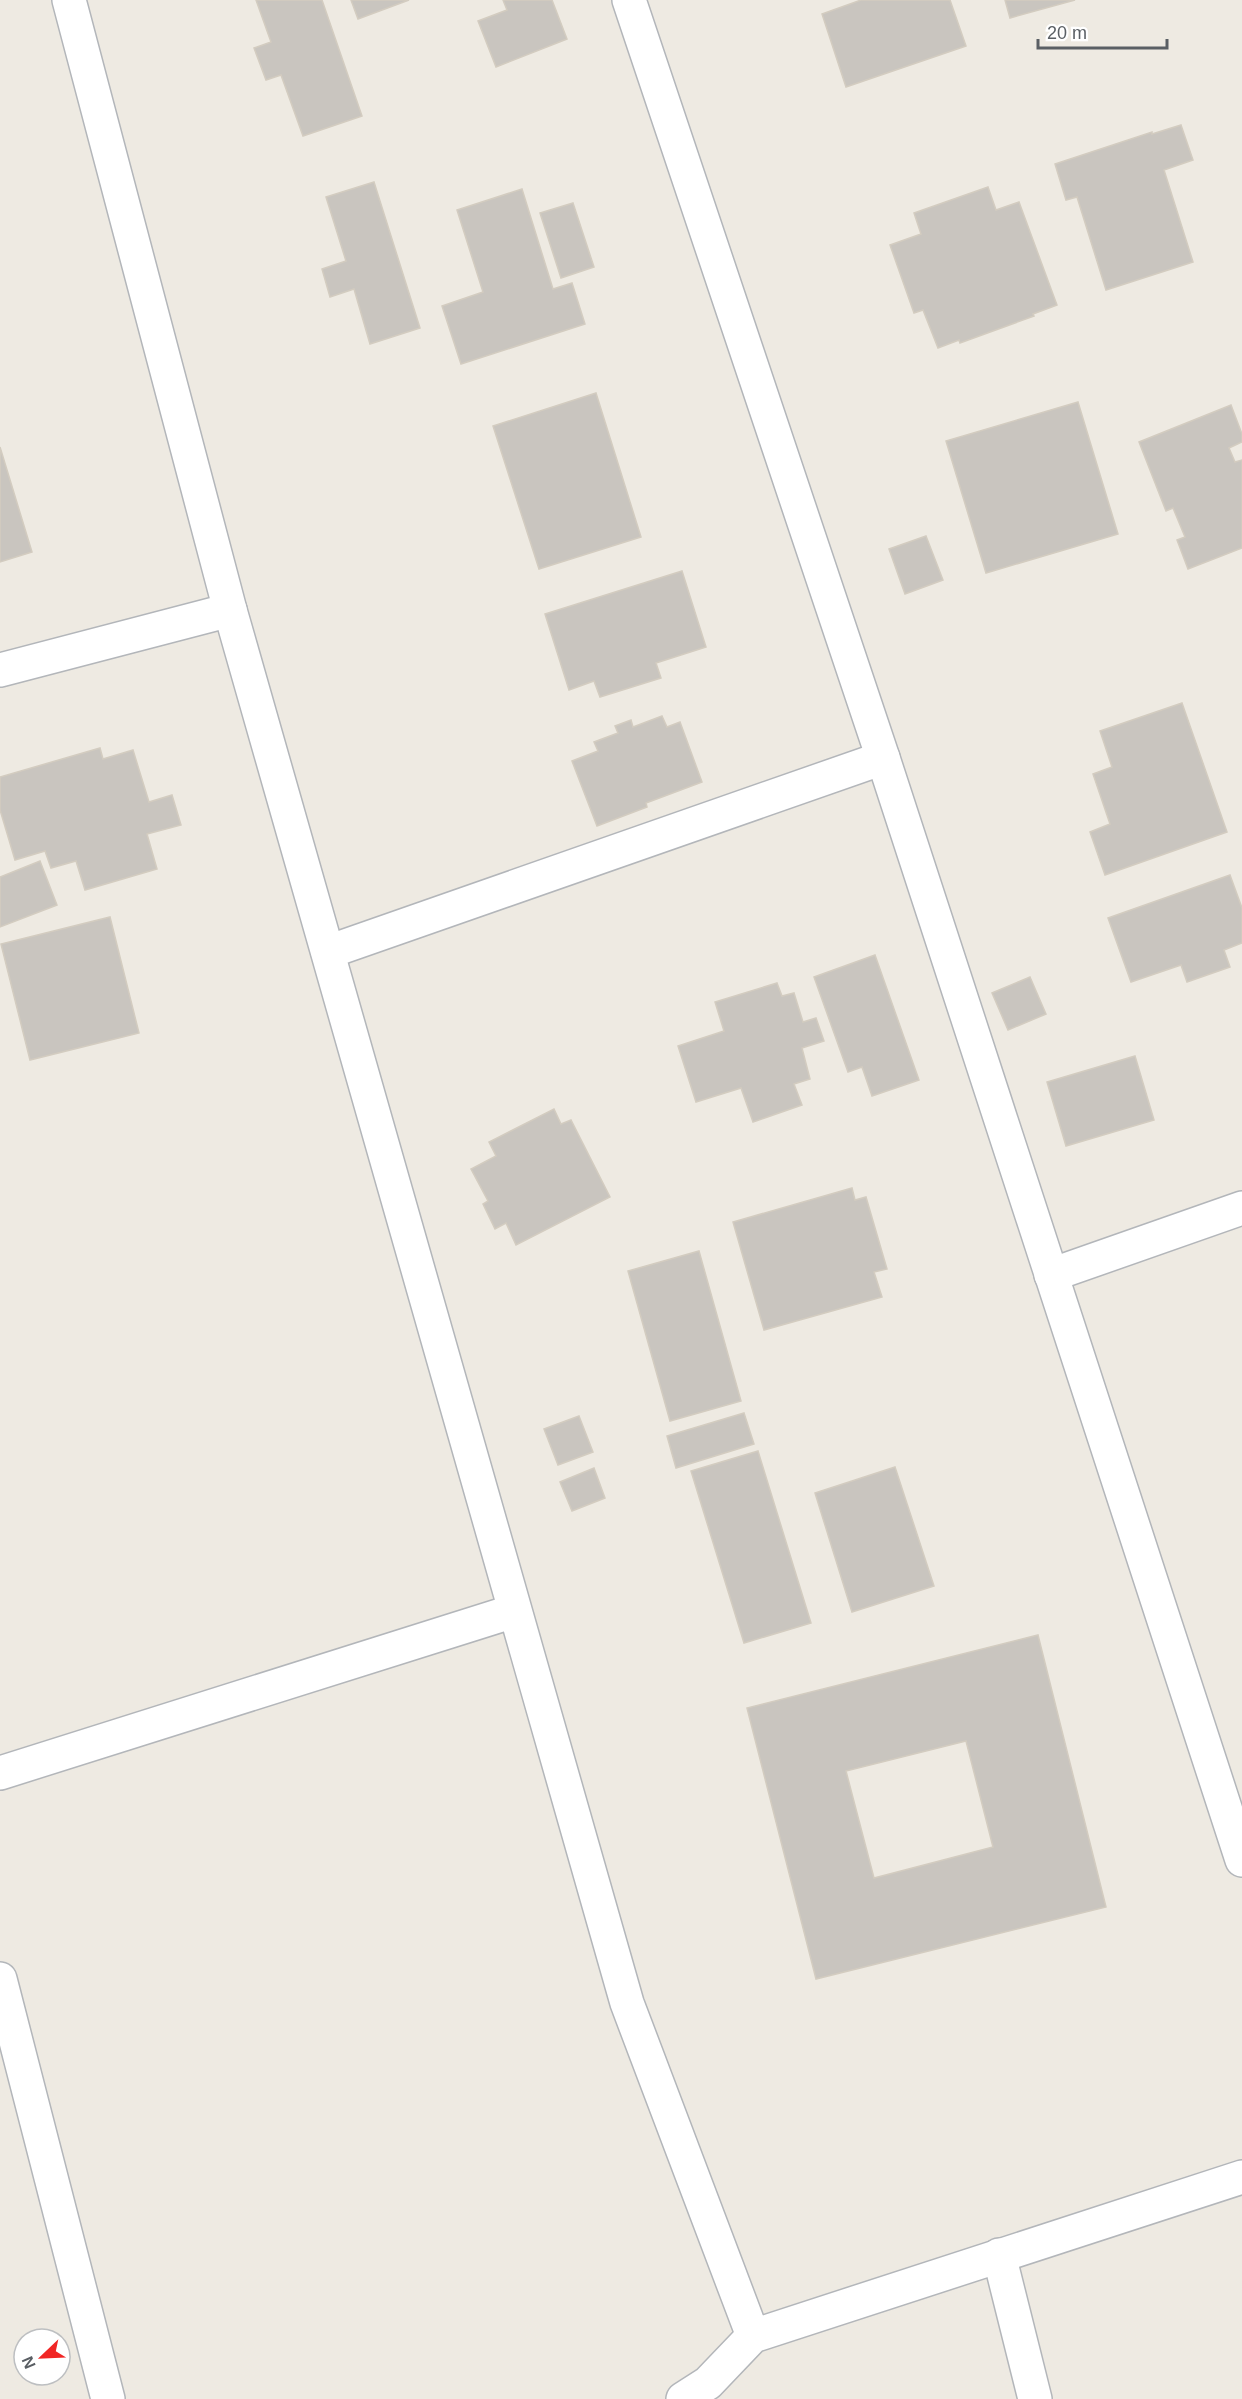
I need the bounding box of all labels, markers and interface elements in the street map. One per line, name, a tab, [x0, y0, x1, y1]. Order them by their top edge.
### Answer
scale bar	[1038, 12, 1167, 50]
text: 20 m	[1047, 23, 1087, 43]
north arrow	[12, 2327, 72, 2387]
text: N	[19, 2354, 39, 2371]

